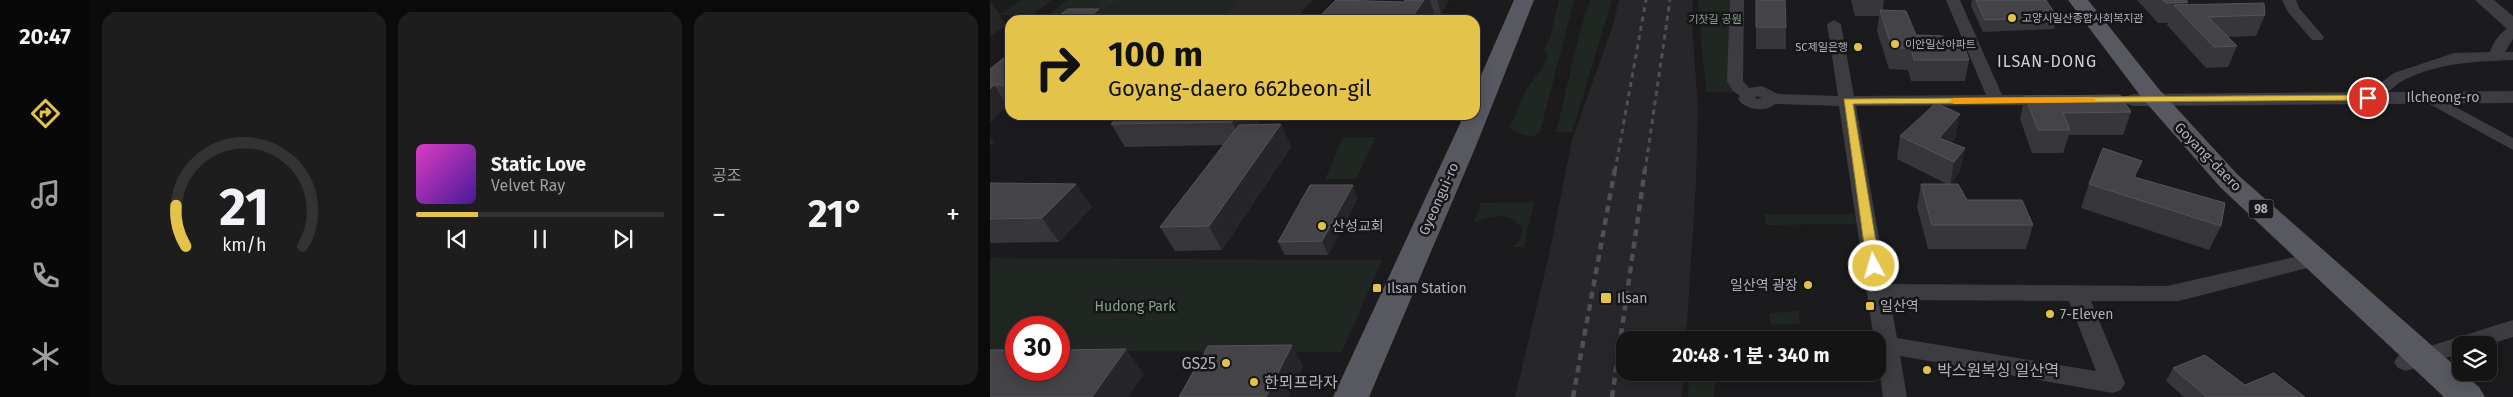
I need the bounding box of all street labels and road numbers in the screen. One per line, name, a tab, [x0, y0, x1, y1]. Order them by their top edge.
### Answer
street label: Ilcheong-ro	[2406, 89, 2480, 106]
street label: Goyang-daero	[2171, 119, 2245, 195]
street label: Gyeongui-ro	[1415, 160, 1463, 238]
road number: 98	[2248, 200, 2274, 218]

